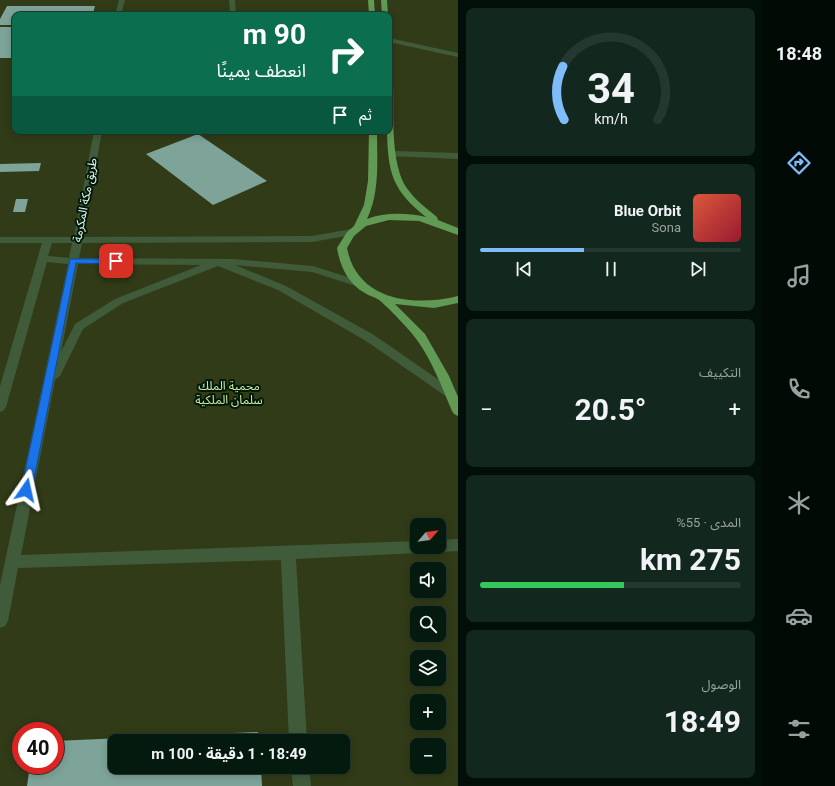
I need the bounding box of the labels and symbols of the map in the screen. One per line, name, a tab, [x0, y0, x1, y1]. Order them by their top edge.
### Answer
street label: طريق مكة المكرمة	[70, 157, 101, 243]
pin	[99, 244, 133, 278]
park label: محمية الملك سلمان الملكية	[195, 379, 263, 407]
position arrow	[5, 469, 47, 511]
north arrow	[410, 518, 446, 554]
speed limit sign: 40	[12, 722, 64, 774]

